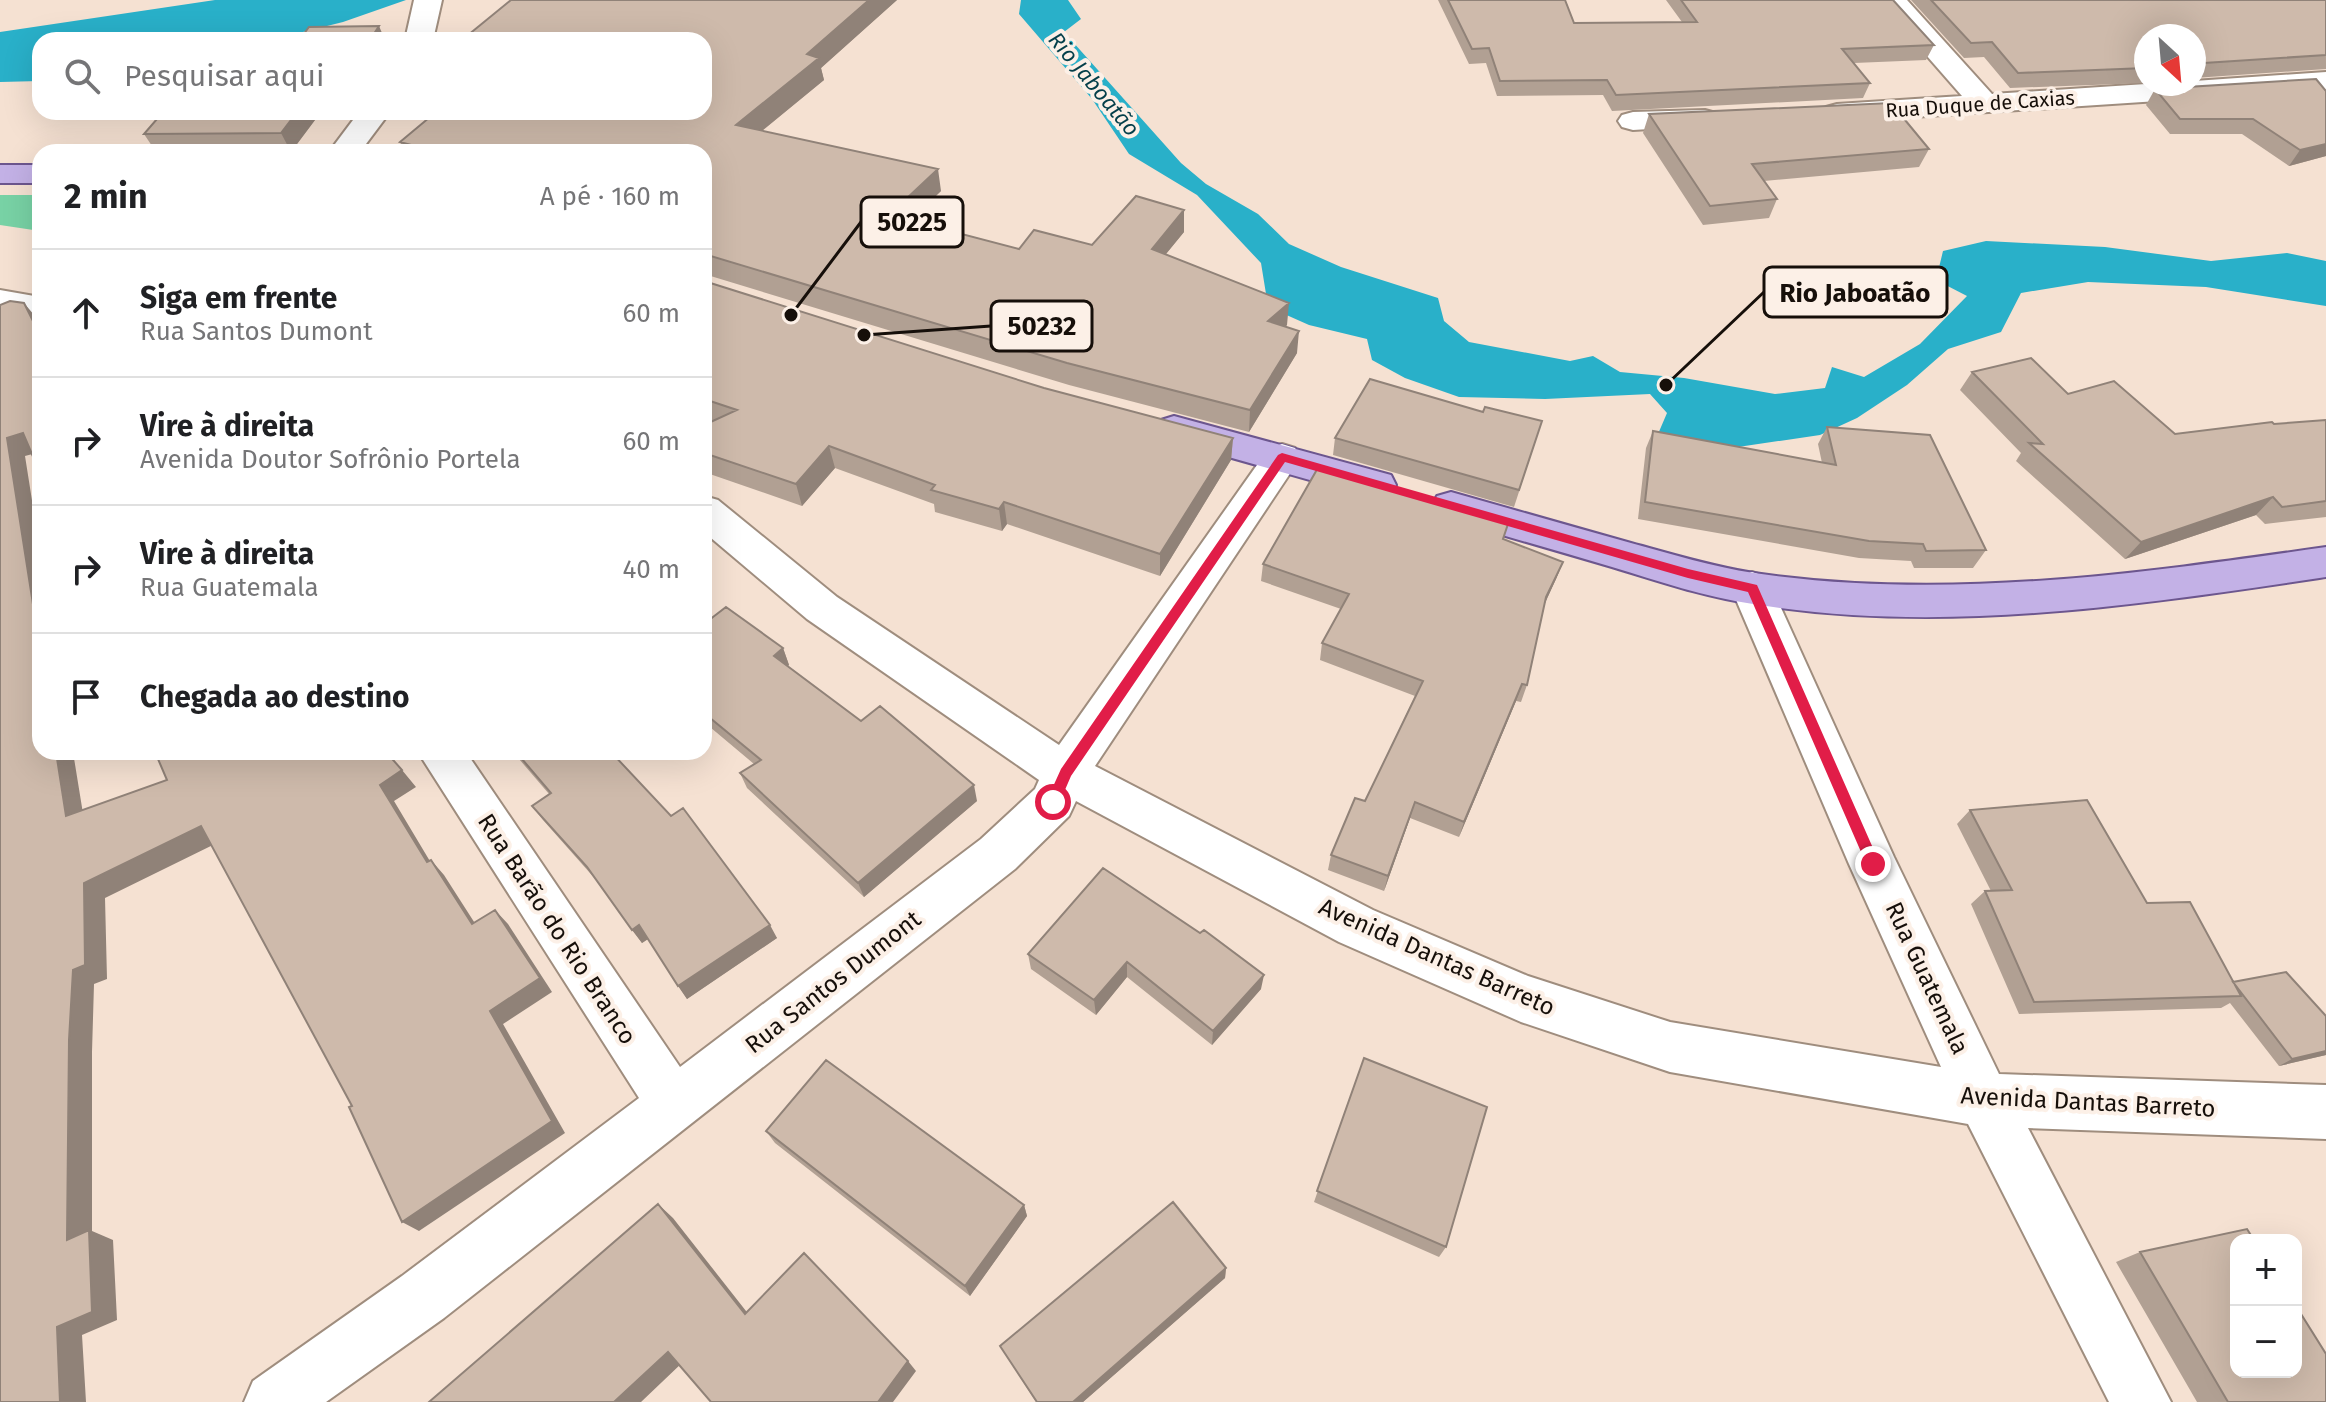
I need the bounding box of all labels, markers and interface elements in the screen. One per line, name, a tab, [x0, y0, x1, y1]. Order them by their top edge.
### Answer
north arrow	[2134, 24, 2206, 96]
water label: Rio Jaboatão	[1043, 27, 1145, 141]
search box	[32, 32, 712, 120]
icon: search	[60, 54, 104, 98]
text: Pesquisar aqui	[124, 58, 325, 94]
street label: Rua Duque de Caxias	[1885, 85, 2075, 123]
text: 2 min	[64, 176, 148, 217]
text: A pé · 160 m	[540, 181, 680, 212]
callout: 50225	[861, 197, 963, 247]
text: 50225	[877, 207, 947, 238]
callout: Rio Jaboatão	[1764, 267, 1947, 317]
text: Rio Jaboatão	[1779, 278, 1931, 309]
text: Siga em frente	[140, 280, 337, 316]
icon: ahead	[64, 291, 108, 335]
text: 60 m	[622, 298, 680, 329]
callout: 50232	[991, 301, 1092, 351]
text: 50232	[1008, 311, 1076, 342]
text: Rua Santos Dumont	[140, 316, 373, 347]
text: Vire à direita	[140, 408, 314, 444]
icon: right	[64, 419, 108, 463]
text: 60 m	[622, 426, 680, 457]
text: Avenida Doutor Sofrônio Portela	[140, 444, 521, 475]
text: Vire à direita	[140, 536, 314, 572]
icon: right	[64, 547, 108, 591]
text: 40 m	[622, 554, 680, 585]
text: Rua Guatemala	[140, 572, 319, 603]
icon: arrive	[64, 675, 108, 719]
text: Chegada ao destino	[140, 679, 410, 715]
route start	[1035, 784, 1071, 820]
street label: Rua Barão do Rio Branco	[472, 809, 642, 1049]
route end	[1855, 846, 1891, 882]
street label: Avenida Dantas Barreto	[1315, 892, 1559, 1022]
street label: Rua Guatemala	[1879, 897, 1975, 1059]
street label: Rua Santos Dumont	[740, 905, 926, 1059]
street label: Avenida Dantas Barreto	[1960, 1081, 2216, 1123]
map controls	[2230, 1234, 2302, 1378]
button: +	[2230, 1234, 2302, 1306]
button: −	[2230, 1306, 2302, 1378]

